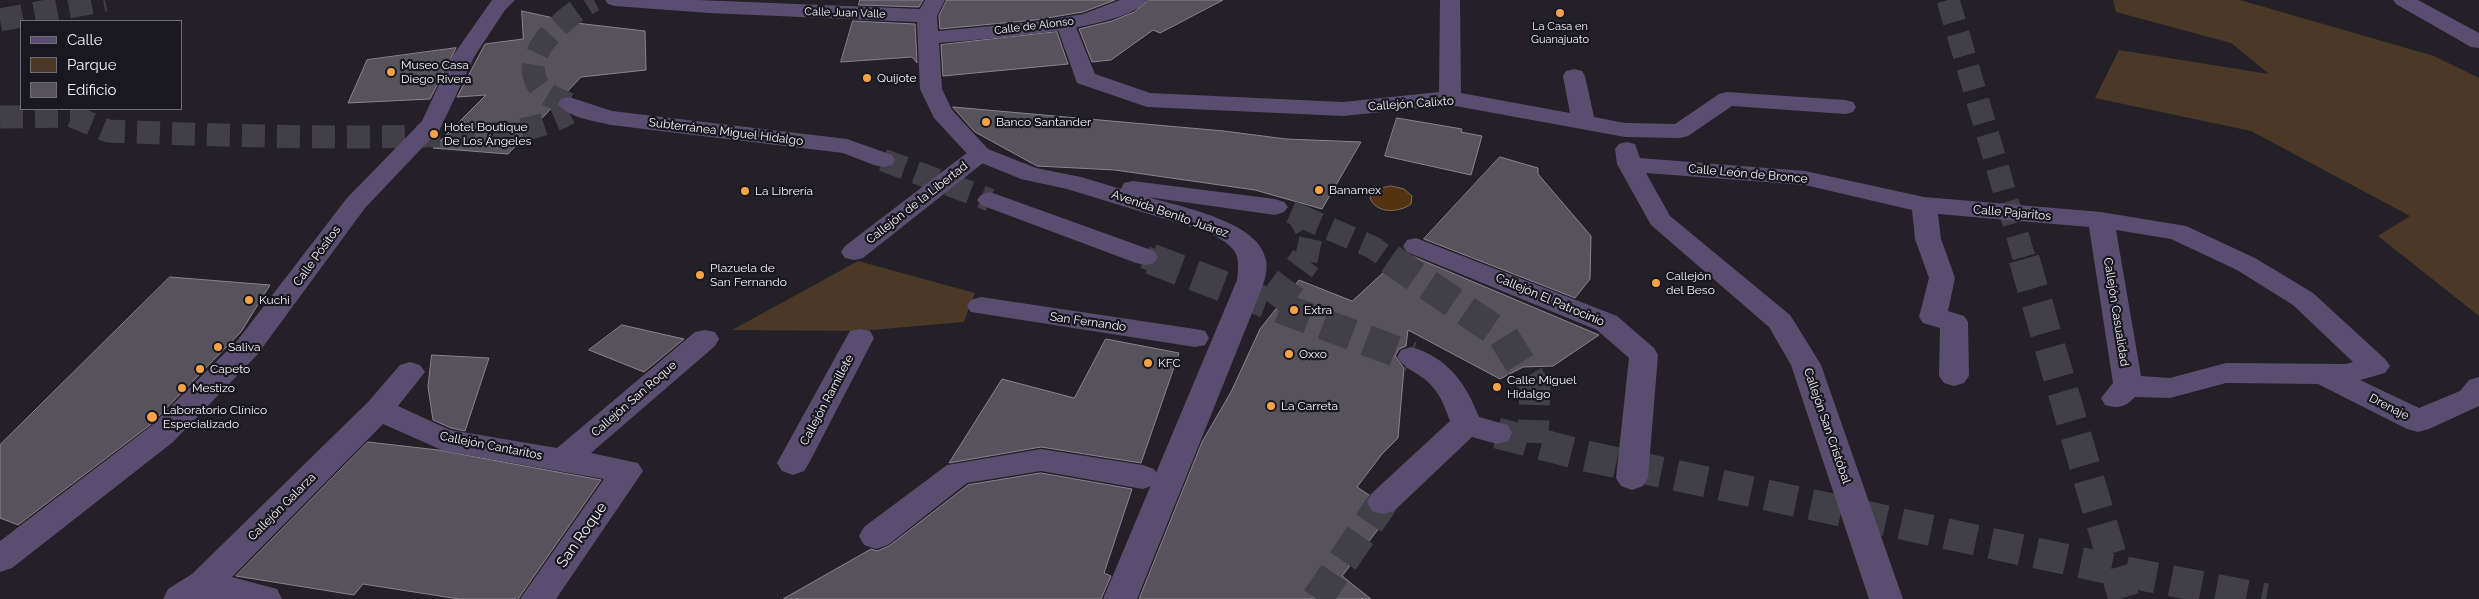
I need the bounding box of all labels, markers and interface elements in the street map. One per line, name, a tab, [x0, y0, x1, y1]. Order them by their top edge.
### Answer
street label: Calle Juan Valle	[804, 5, 886, 21]
marker: La Casa en Guanajuato	[1554, 7, 1566, 19]
street label: Calle de Alonso	[993, 15, 1075, 37]
legend	[20, 20, 182, 110]
place label: La Casa en Guanajuato	[1531, 20, 1589, 46]
text: Calle	[67, 31, 102, 49]
text: Parque	[67, 56, 116, 74]
place label: Museo Casa Diego Rivera	[401, 58, 471, 86]
marker: Museo Casa Diego Rivera	[385, 66, 397, 78]
place label: Quijote	[877, 71, 916, 85]
marker: Quijote	[861, 72, 873, 84]
text: Edificio	[67, 81, 117, 99]
street label: Callejón Calixto	[1368, 94, 1454, 114]
street label: Subterránea Miguel Hidalgo	[648, 115, 804, 149]
place label: Banco Santander	[996, 115, 1091, 129]
marker: Banco Santander	[980, 116, 992, 128]
place label: Hotel Boutique De Los Ángeles	[444, 120, 531, 148]
marker: Hotel Boutique De Los Ángeles	[428, 128, 440, 140]
street label: Callejón de la Libertad	[863, 159, 971, 247]
street label: Calle León de Bronce	[1688, 162, 1808, 186]
place label: Banamex	[1329, 183, 1381, 197]
place label: La Librería	[755, 184, 813, 198]
marker: Banamex	[1313, 184, 1325, 196]
marker: La Librería	[739, 185, 751, 197]
street label: Avenida Benito Juárez	[1110, 187, 1230, 241]
street label: Calle Pajaritos	[1972, 202, 2052, 224]
street label: Calle Pósitos	[290, 223, 344, 289]
street label: Callejón Casualidad	[2100, 257, 2132, 367]
place label: Plazuela de San Fernando	[710, 261, 787, 289]
marker: Plazuela de San Fernando	[694, 269, 706, 281]
place label: Callejón del Beso	[1666, 269, 1715, 297]
street label: Callejón El Patrocinio	[1493, 271, 1607, 329]
marker: Callejón del Beso	[1650, 277, 1662, 289]
place label: Kuchi	[259, 293, 290, 307]
marker: Kuchi	[243, 294, 255, 306]
place label: Extra	[1304, 303, 1332, 317]
marker: Extra	[1288, 304, 1300, 316]
street label: San Fernando	[1049, 310, 1127, 334]
place label: Saliva	[228, 340, 260, 354]
marker: Saliva	[212, 341, 224, 353]
place label: Oxxo	[1299, 347, 1327, 361]
marker: Oxxo	[1283, 348, 1295, 360]
street label: Callejón Ramillete	[797, 352, 857, 448]
place label: KFC	[1158, 356, 1181, 370]
marker: KFC	[1142, 357, 1154, 369]
street label: Callejón San Roque	[588, 358, 680, 440]
place label: Capeto	[210, 362, 250, 376]
marker: Capeto	[194, 363, 206, 375]
street label: Callejón San Cristóbal	[1800, 366, 1854, 486]
place label: Calle Miguel Hidalgo	[1507, 373, 1576, 401]
place label: Mestizo	[192, 381, 235, 395]
marker: Calle Miguel Hidalgo	[1491, 381, 1503, 393]
marker: Mestizo	[176, 382, 188, 394]
street label: Drenaje	[2367, 391, 2411, 423]
place label: La Carreta	[1281, 399, 1338, 413]
marker: La Carreta	[1265, 400, 1277, 412]
place label: Laboratorio Clínico Especializado	[163, 403, 267, 431]
marker: Laboratorio Clínico Especializado	[145, 410, 159, 424]
street label: Callejón Cantaritos	[438, 429, 544, 463]
street label: Callejón Galarza	[245, 470, 319, 544]
street label: San Roque	[553, 499, 611, 571]

